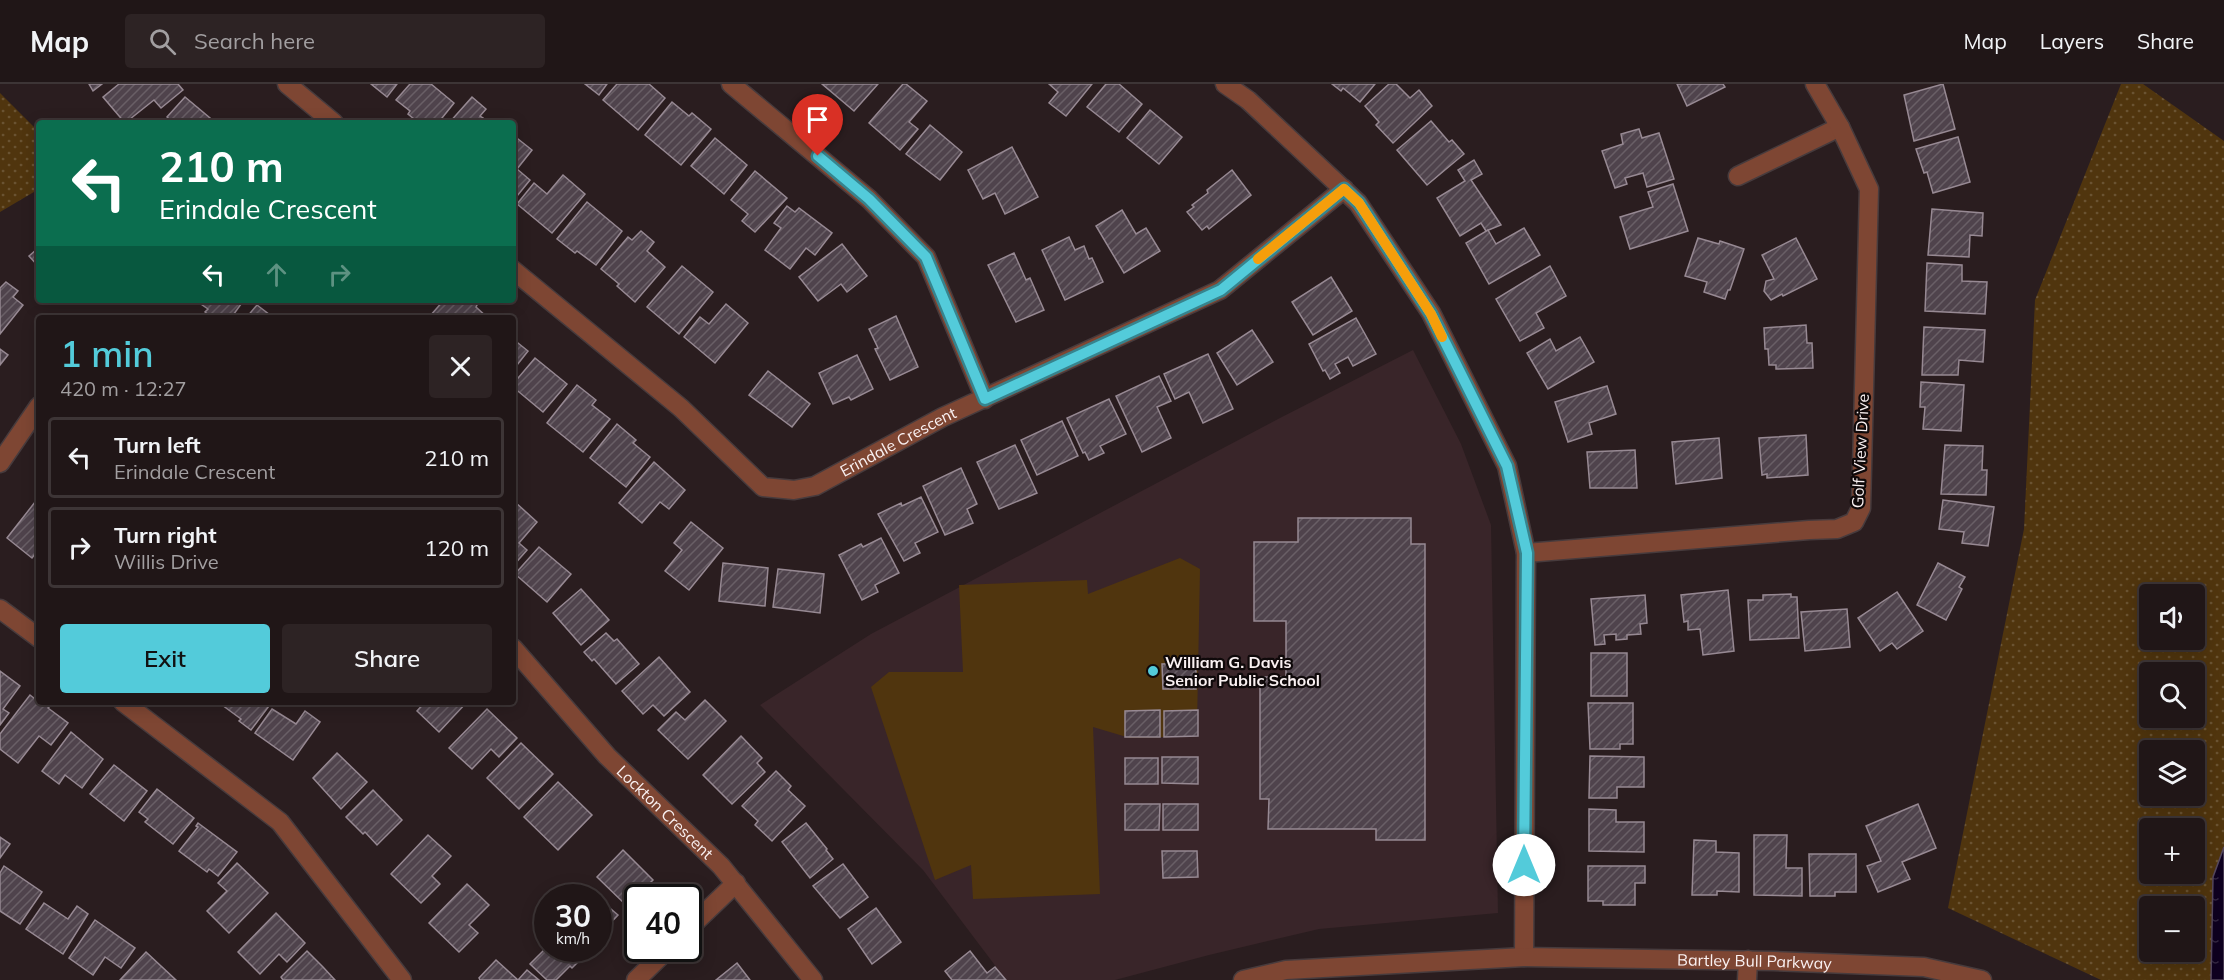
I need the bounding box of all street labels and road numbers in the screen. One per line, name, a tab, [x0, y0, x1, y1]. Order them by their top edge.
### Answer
street label: Golf View Drive	[1847, 393, 1873, 509]
street label: Erindale Crescent	[836, 402, 960, 481]
street label: Lockton Crescent	[613, 761, 718, 864]
street label: Bartley Bull Parkway	[1677, 949, 1833, 973]

